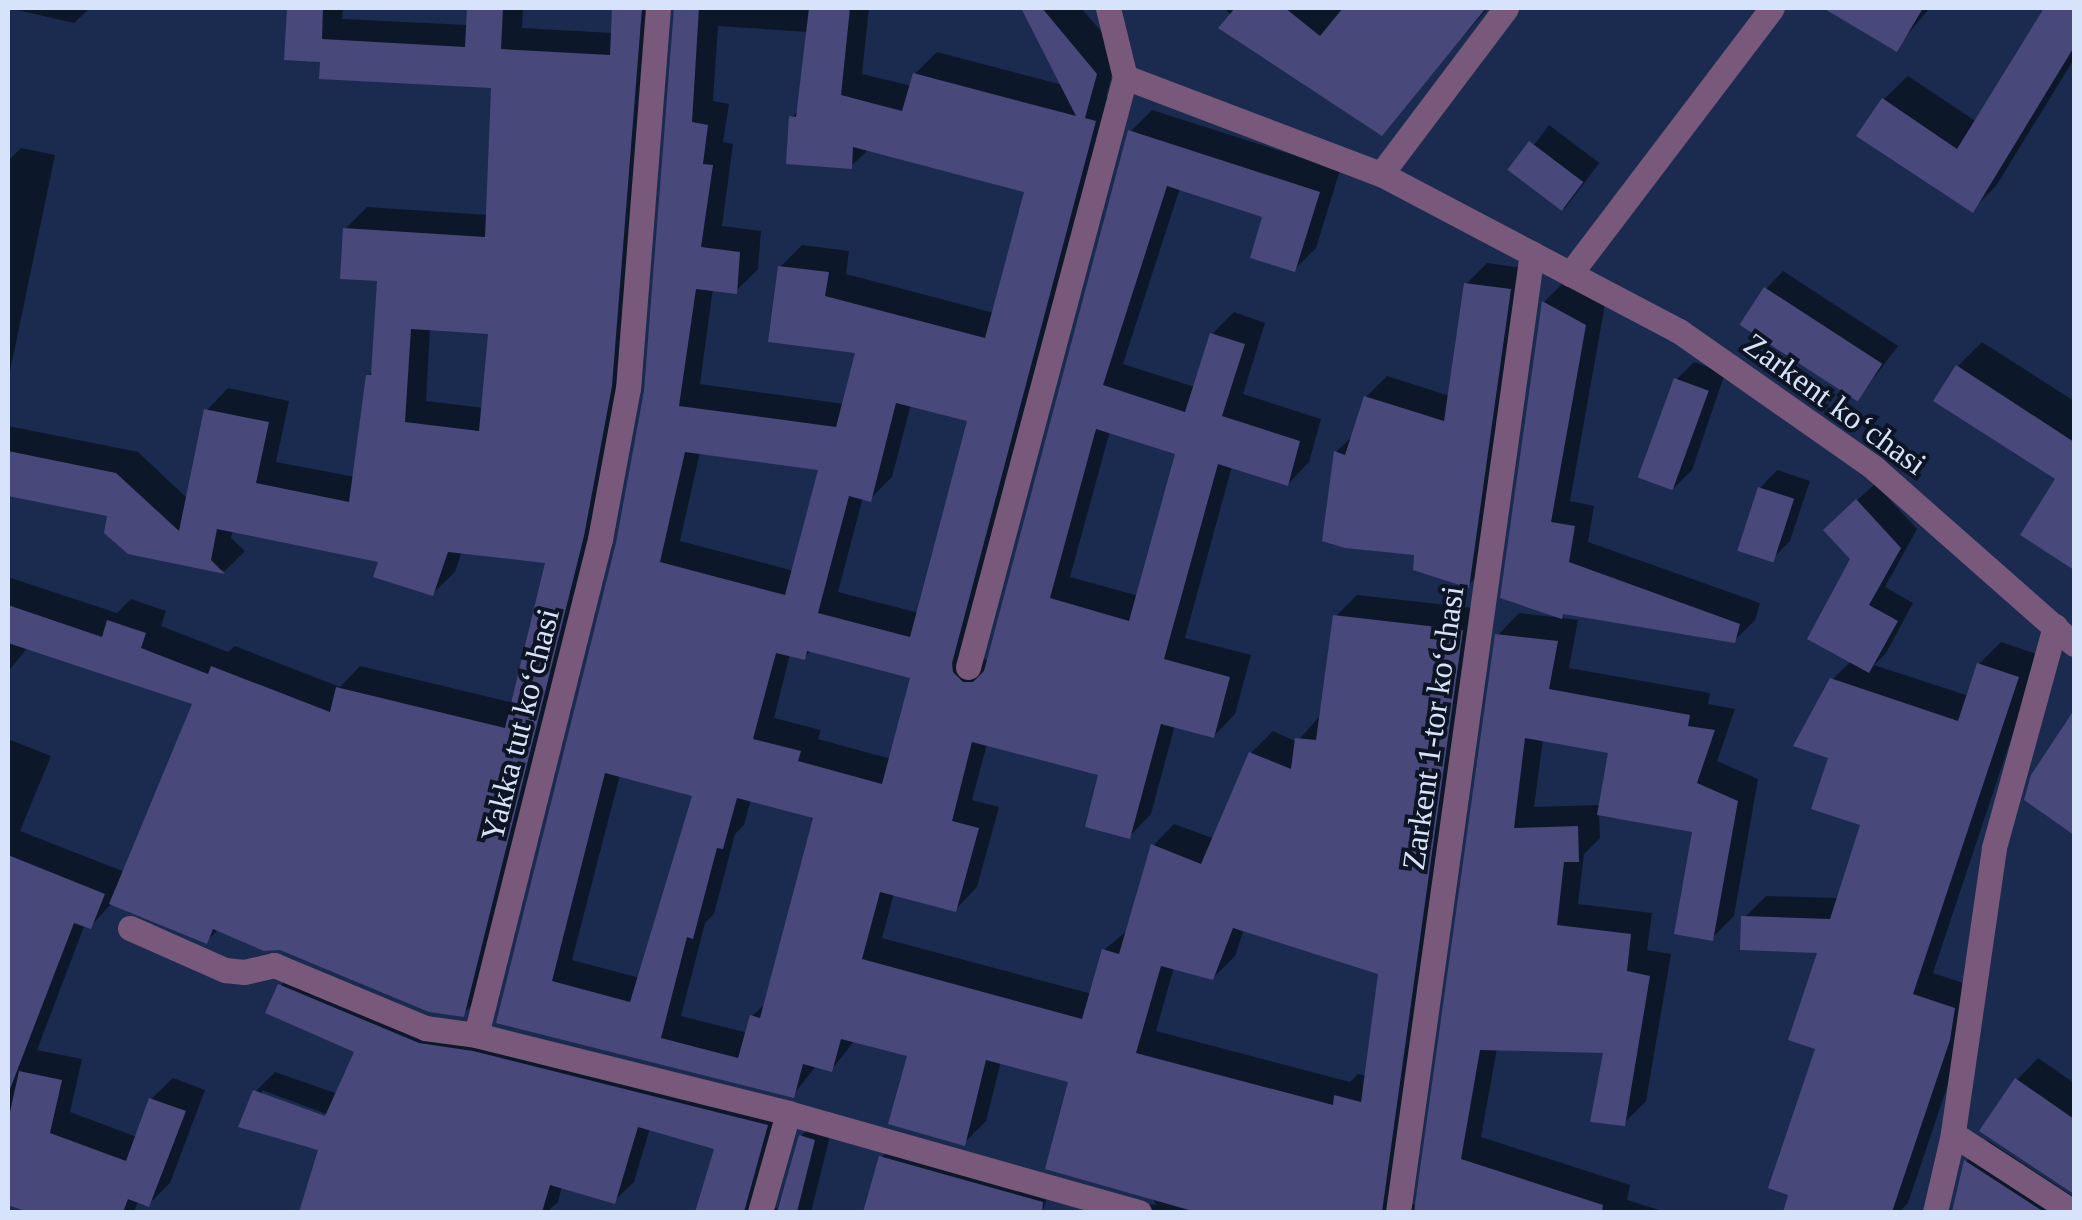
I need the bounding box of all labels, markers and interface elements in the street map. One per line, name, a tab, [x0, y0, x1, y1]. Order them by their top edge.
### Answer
street label: Zarkent koʻchasi	[1736, 325, 1934, 483]
street label: Zarkent 1-tor koʻchasi	[1394, 584, 1472, 872]
street label: Yakka tut koʻchasi	[473, 605, 567, 845]

